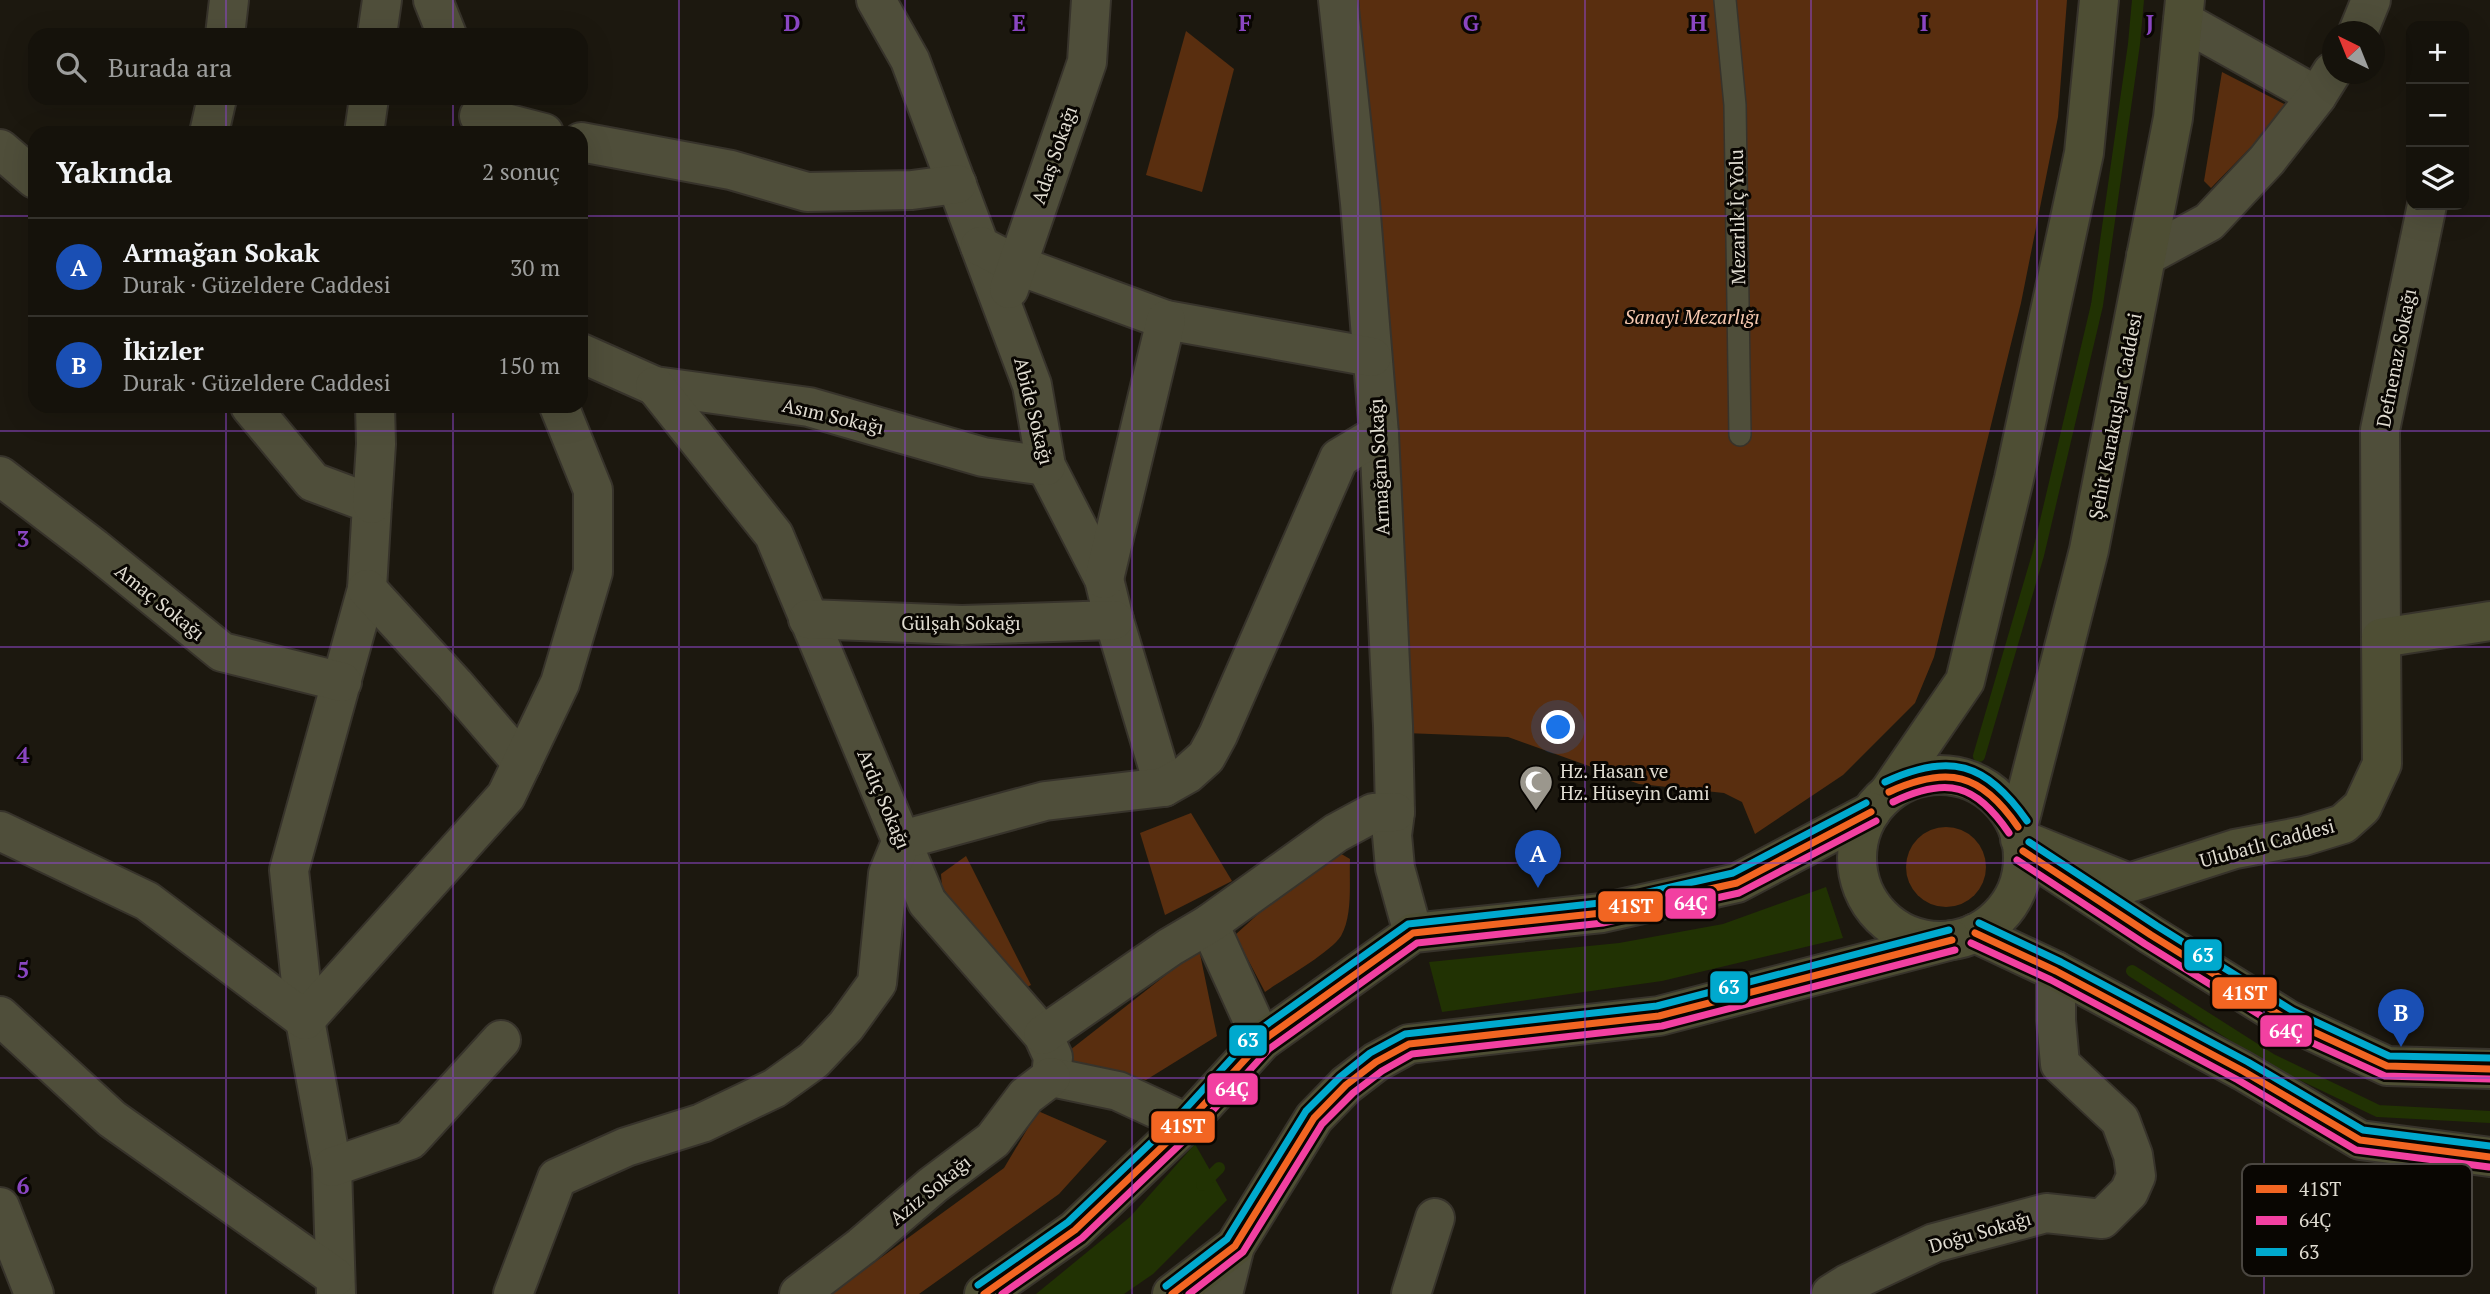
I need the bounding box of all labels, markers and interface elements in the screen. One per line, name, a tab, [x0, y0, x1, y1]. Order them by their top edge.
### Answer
text: D	[784, 7, 801, 38]
text: E	[1012, 7, 1026, 38]
text: F	[1238, 7, 1252, 38]
text: G	[1463, 7, 1480, 38]
text: H	[1689, 7, 1707, 38]
text: I	[1920, 7, 1928, 38]
text: J	[2146, 7, 2154, 38]
north arrow	[2322, 21, 2385, 84]
map controls	[2406, 21, 2469, 210]
button: +	[2406, 21, 2469, 84]
search box	[28, 28, 588, 105]
icon: search	[52, 48, 90, 86]
text: Burada ara	[108, 50, 232, 84]
button: −	[2406, 84, 2469, 147]
street label: Adaş Sokağı	[1025, 102, 1082, 207]
button: layers	[2406, 147, 2469, 210]
street label: Mezarlık İç Yolu	[1723, 149, 1750, 285]
text: Yakında	[56, 152, 172, 192]
text: 2 sonuç	[482, 156, 560, 187]
text: Armağan Sokak	[123, 235, 319, 269]
text: A	[71, 252, 87, 283]
text: 30 m	[510, 252, 560, 283]
text: Durak · Güzeldere Caddesi	[123, 269, 391, 300]
street label: Defnenaz Sokağı	[2370, 286, 2421, 429]
park label: Sanayi Mezarlığı	[1624, 304, 1760, 329]
street label: Şehit Karakuşlar Caddesi	[2082, 310, 2147, 521]
text: İkizler	[123, 333, 204, 367]
text: B	[72, 350, 86, 381]
text: 150 m	[498, 350, 560, 381]
street label: Abide Sokağı	[1009, 355, 1060, 467]
text: Durak · Güzeldere Caddesi	[123, 367, 391, 398]
street label: Asım Sokağı	[780, 392, 886, 439]
street label: Armağan Sokağı	[1362, 398, 1395, 536]
text: 3	[17, 523, 30, 554]
street label: Amaç Sokağı	[110, 558, 210, 645]
street label: Gülşah Sokağı	[901, 610, 1021, 635]
your location	[1541, 710, 1575, 744]
text: 4	[17, 739, 30, 770]
street label: Ardıç Sokağı	[852, 745, 917, 852]
place label: Hz. Hasan ve Hz. Hüseyin Cami	[1560, 758, 1710, 805]
mosque icon: Hz. Hasan ve Hz. Hüseyin Cami	[1517, 763, 1555, 812]
street label: Ulubatlı Caddesi	[2197, 812, 2337, 873]
pin: A	[1515, 830, 1561, 888]
line badge: 64Ç	[1664, 887, 1717, 920]
line badge: 41ST	[1597, 890, 1664, 923]
text: 64Ç	[1674, 890, 1708, 916]
text: 41ST	[1609, 893, 1654, 918]
line badge: 63	[2183, 938, 2223, 972]
text: 63	[2192, 942, 2214, 967]
text: 5	[17, 954, 30, 985]
line badge: 63	[1709, 970, 1749, 1004]
text: 63	[1718, 974, 1740, 999]
line badge: 41ST	[2211, 976, 2278, 1010]
text: 41ST	[2223, 980, 2268, 1005]
pin: B	[2378, 989, 2424, 1047]
line badge: 64Ç	[2259, 1014, 2313, 1048]
text: 64Ç	[2269, 1018, 2303, 1044]
line badge: 63	[1228, 1024, 1268, 1057]
text: 63	[1237, 1027, 1259, 1052]
line badge: 64Ç	[1206, 1072, 1259, 1106]
text: 64Ç	[1215, 1076, 1249, 1102]
line badge: 41ST	[1150, 1110, 1216, 1144]
text: 41ST	[1161, 1113, 1206, 1138]
street label: Aziz Sokağı	[884, 1149, 976, 1230]
legend	[2242, 1164, 2472, 1276]
text: 6	[17, 1170, 30, 1201]
text: 41ST	[2299, 1176, 2341, 1201]
street label: Doğu Sokağı	[1926, 1205, 2034, 1258]
text: 64Ç	[2299, 1207, 2332, 1232]
text: 63	[2299, 1239, 2319, 1264]

